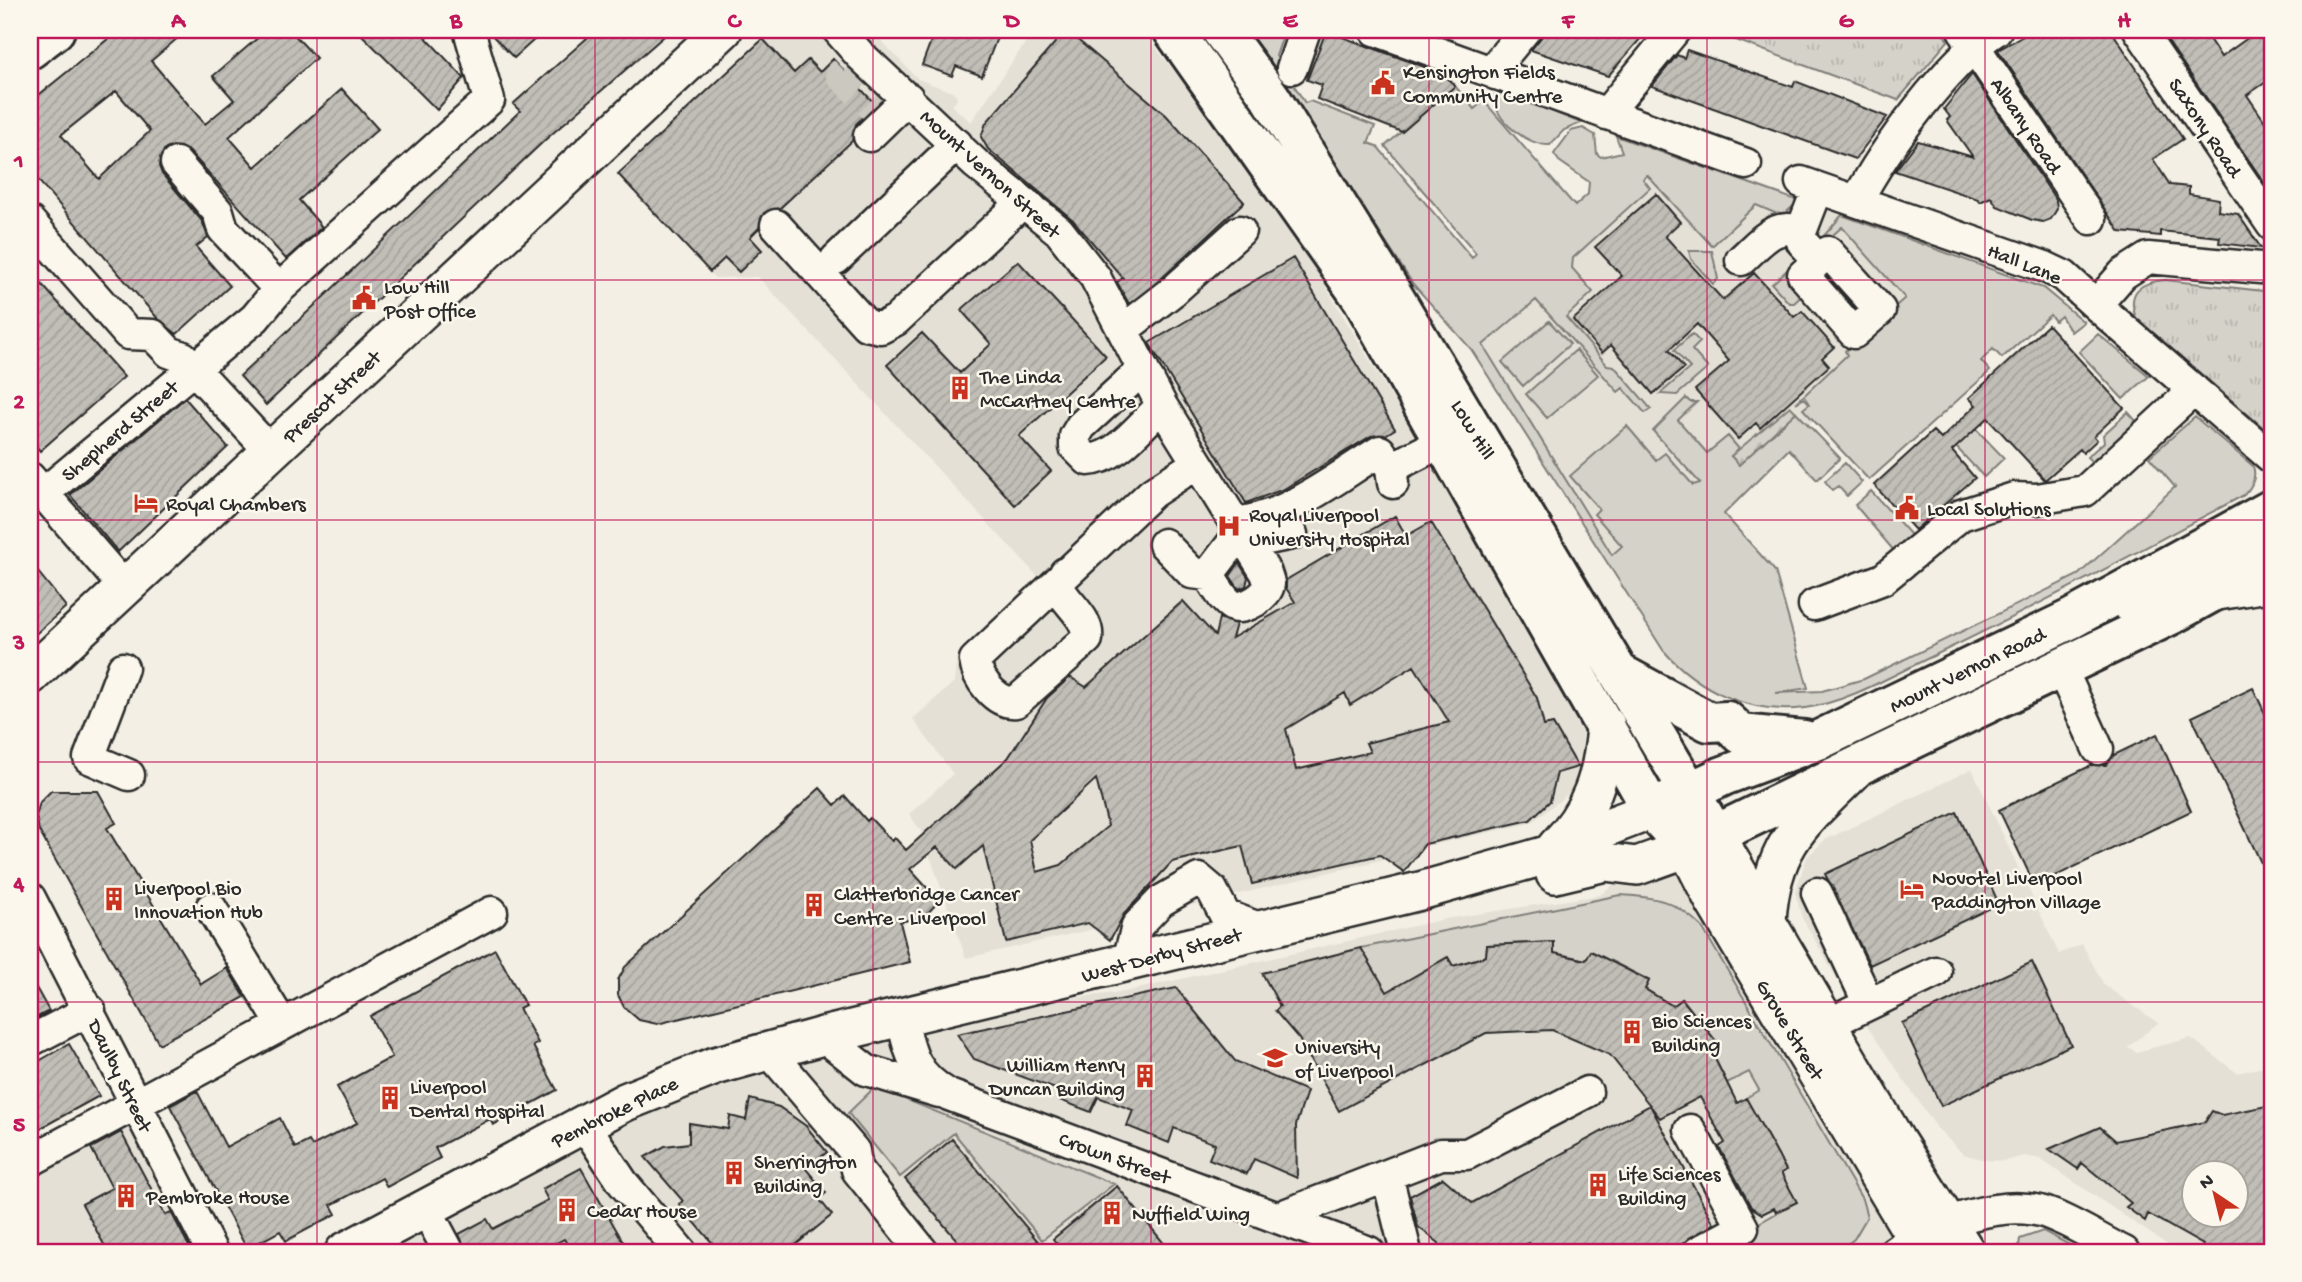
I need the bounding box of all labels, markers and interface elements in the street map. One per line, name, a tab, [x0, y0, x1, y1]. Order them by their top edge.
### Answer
text: A	[170, 9, 186, 36]
text: B	[449, 9, 463, 36]
text: C	[728, 9, 743, 36]
text: D	[1003, 9, 1021, 36]
text: E	[1283, 9, 1299, 36]
text: F	[1561, 9, 1576, 36]
text: G	[1839, 9, 1855, 36]
text: H	[2117, 9, 2131, 36]
place label: Kensington Fields Community Centre	[1403, 62, 1564, 111]
public building icon: Kensington Fields Community Centre	[1369, 69, 1397, 97]
street label: Albany Road	[1983, 74, 2066, 181]
street label: Saxony Road	[2161, 75, 2246, 185]
street label: Mount Vernon Street	[913, 106, 1066, 247]
text: 1	[13, 149, 24, 176]
street label: Hall Lane	[1983, 240, 2066, 293]
place label: Low Hill Post Office	[383, 277, 477, 326]
public building icon: Low Hill Post Office	[350, 284, 378, 312]
street label: Prescot Street	[278, 345, 389, 451]
place label: The Linda McCartney Centre	[979, 367, 1137, 416]
building icon: The Linda McCartney Centre	[946, 374, 974, 402]
street label: Shepherd Street	[58, 375, 187, 489]
text: 2	[13, 390, 25, 417]
street label: Low Hill	[1443, 396, 1499, 465]
hotel icon: Royal Chambers	[132, 489, 160, 517]
place label: Royal Chambers	[166, 494, 307, 519]
public building icon: Local Solutions	[1893, 494, 1921, 522]
place label: Local Solutions	[1927, 499, 2052, 524]
place label: Royal Liverpool University Hospital	[1249, 505, 1410, 554]
hospital icon: Royal Liverpool University Hospital	[1215, 512, 1243, 540]
street label: Mount Vernon Road	[1886, 623, 2052, 721]
text: 3	[12, 631, 25, 658]
place label: Novotel Liverpool Paddington Village	[1931, 868, 2102, 917]
text: 4	[13, 872, 25, 899]
hotel icon: Novotel Liverpool Paddington Village	[1898, 875, 1926, 903]
place label: Liverpool Bio Innovation Hub	[134, 878, 263, 927]
place label: Clatterbridge Cancer Centre - Liverpool	[834, 884, 1020, 933]
building icon: Liverpool Bio Innovation Hub	[100, 885, 128, 913]
building icon: Clatterbridge Cancer Centre - Liverpool	[800, 891, 828, 919]
street label: West Derby Street	[1079, 923, 1247, 991]
street label: Grove Street	[1748, 976, 1829, 1088]
place label: Bio Sciences Building	[1651, 1011, 1752, 1060]
street label: Daulby Street	[79, 1014, 157, 1139]
building icon: Bio Sciences Building	[1618, 1018, 1646, 1046]
place label: University of Liverpool	[1295, 1037, 1394, 1086]
school or university icon: University of Liverpool	[1261, 1044, 1289, 1072]
place label: William Henry Duncan Building	[987, 1055, 1125, 1104]
building icon: William Henry Duncan Building	[1131, 1062, 1159, 1090]
street label: Pembroke Place	[547, 1072, 684, 1156]
place label: Liverpool Dental Hospital	[408, 1077, 545, 1126]
building icon: Liverpool Dental Hospital	[376, 1084, 404, 1112]
text: 5	[13, 1113, 25, 1140]
street label: Crown Street	[1055, 1129, 1175, 1193]
place label: Sherrington Building	[753, 1152, 857, 1201]
building icon: Sherrington Building	[720, 1159, 748, 1187]
north arrow	[2180, 1160, 2250, 1230]
place label: Life Sciences Building	[1617, 1164, 1722, 1213]
text: N	[2196, 1170, 2219, 1196]
building icon: Life Sciences Building	[1584, 1171, 1612, 1199]
building icon: Pembroke House	[112, 1182, 140, 1210]
place label: Pembroke House	[145, 1187, 290, 1212]
building icon: Cedar House	[553, 1196, 581, 1224]
building icon: Nuffield Wing	[1098, 1199, 1126, 1227]
place label: Cedar House	[587, 1201, 698, 1226]
place label: Nuffield Wing	[1132, 1204, 1250, 1229]

